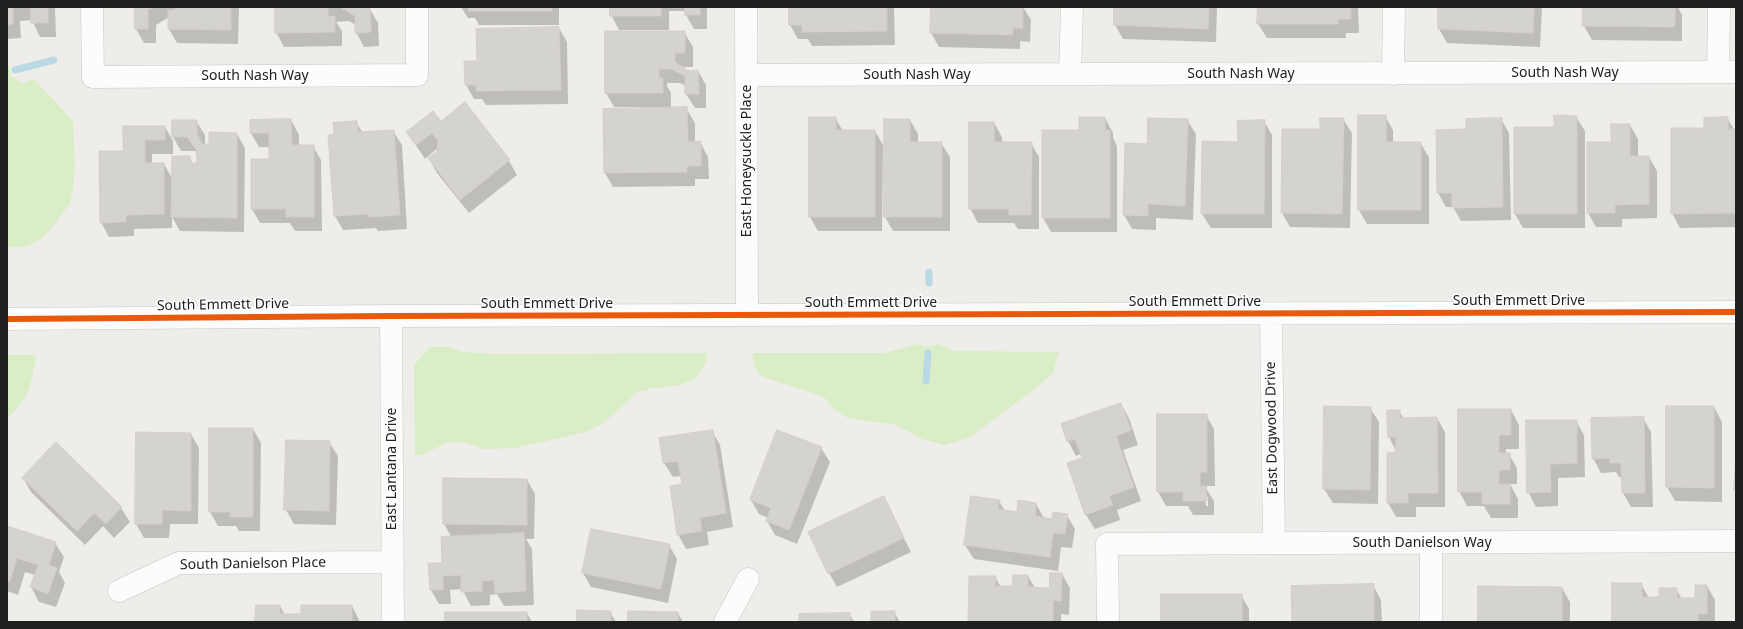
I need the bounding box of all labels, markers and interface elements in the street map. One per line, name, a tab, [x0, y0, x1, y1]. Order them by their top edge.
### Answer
street label: South Nash Way	[1511, 65, 1619, 81]
street label: South Nash Way	[1187, 66, 1295, 82]
street label: South Nash Way	[863, 67, 971, 83]
street label: South Nash Way	[201, 68, 309, 84]
street label: East Honeysuckle Place	[739, 85, 755, 237]
street label: South Emmett Drive	[1453, 293, 1585, 309]
street label: South Emmett Drive	[1129, 294, 1261, 310]
street label: South Emmett Drive	[157, 295, 289, 315]
street label: South Emmett Drive	[805, 295, 937, 311]
street label: South Emmett Drive	[481, 296, 613, 312]
street label: East Dogwood Drive	[1262, 361, 1282, 495]
street label: East Lantana Drive	[384, 408, 400, 530]
street label: South Danielson Way	[1352, 535, 1492, 551]
street label: South Danielson Place	[180, 554, 326, 574]

